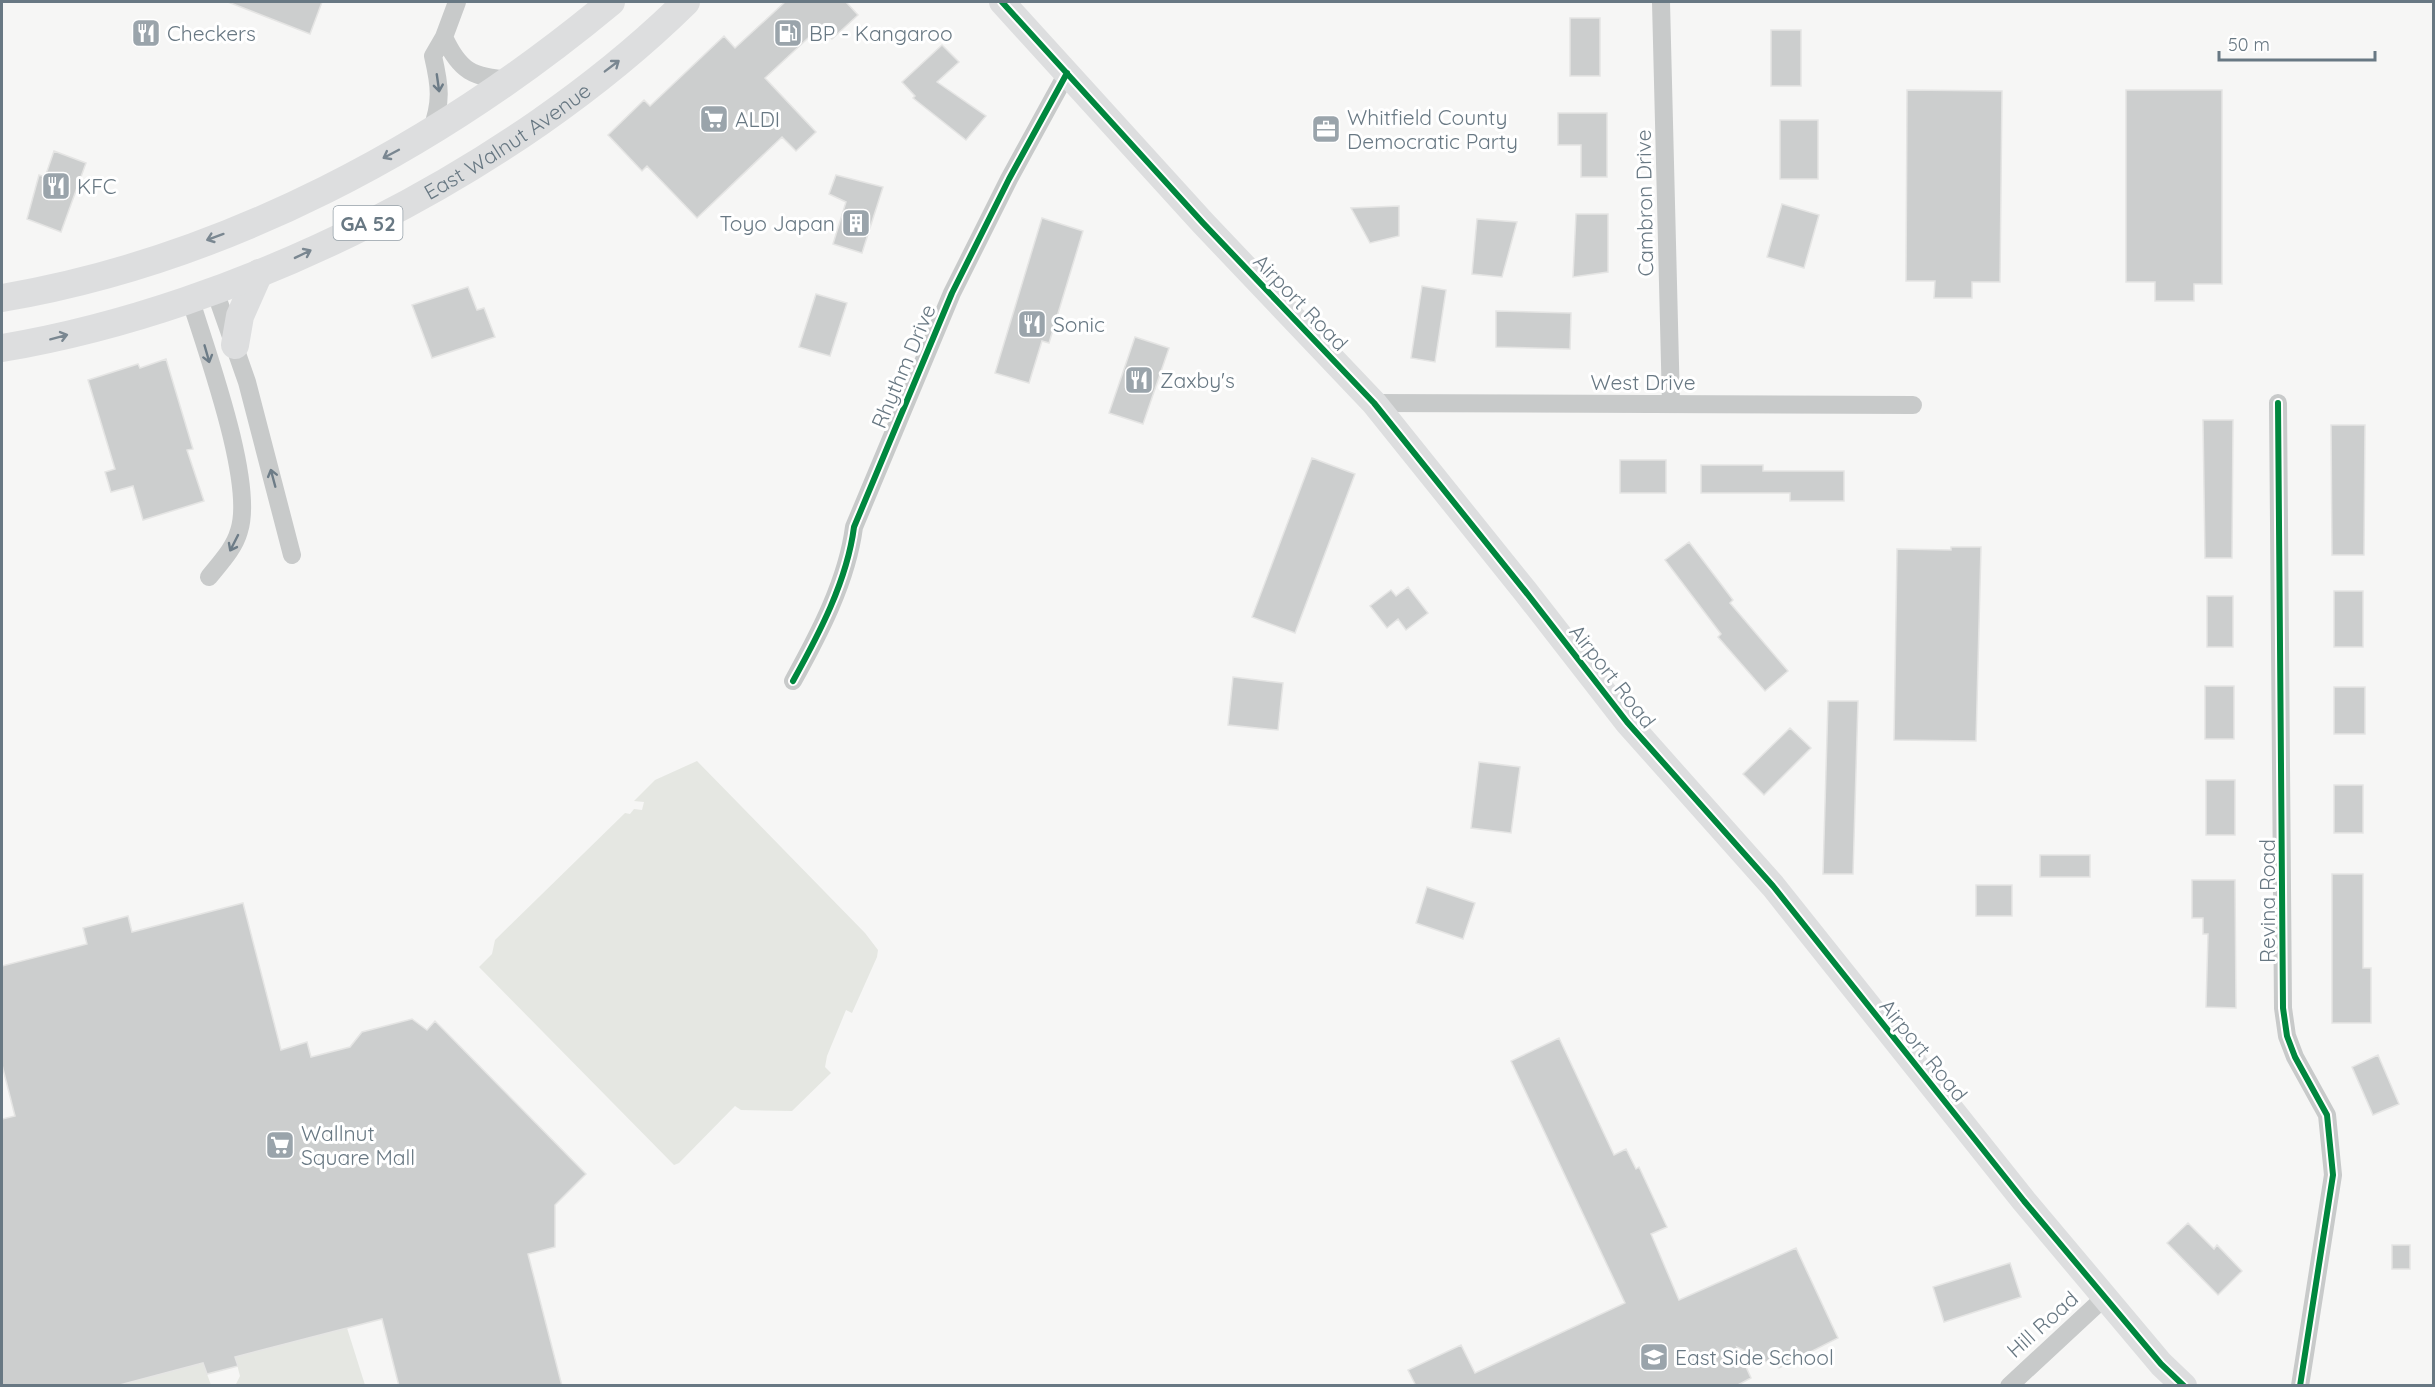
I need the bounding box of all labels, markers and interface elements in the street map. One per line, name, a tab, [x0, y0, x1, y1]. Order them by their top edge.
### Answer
restaurant icon: Checkers	[130, 17, 162, 49]
fuel station icon: BP - Kangaroo	[772, 17, 804, 49]
place label: Checkers	[167, 20, 256, 46]
place label: BP - Kangaroo	[809, 20, 953, 46]
scale bar	[2219, 24, 2375, 62]
text: 50 m	[2228, 33, 2270, 56]
one-way arrow	[604, 60, 620, 73]
one-way arrow	[433, 72, 444, 92]
street label: East Walnut Avenue	[419, 77, 595, 205]
supermarket icon: ALDI	[698, 103, 730, 135]
place label: Whitfield County Democratic Party	[1347, 104, 1518, 154]
place label: ALDI	[735, 106, 780, 132]
office icon: Whitfield County Democratic Party	[1310, 113, 1342, 145]
street label: Cambron Drive	[1630, 129, 1658, 277]
one-way arrow	[383, 149, 401, 160]
restaurant icon: KFC	[40, 170, 72, 202]
place label: KFC	[77, 173, 117, 199]
road number: GA 52	[334, 206, 403, 240]
building icon: Toyo Japan	[840, 207, 872, 239]
place label: Toyo Japan	[720, 210, 835, 236]
one-way arrow	[206, 233, 225, 244]
one-way arrow	[293, 248, 311, 260]
street label: Airport Road	[1248, 248, 1354, 356]
street label: Rhythm Drive	[865, 300, 941, 432]
restaurant icon: Sonic	[1016, 308, 1048, 340]
place label: Sonic	[1053, 311, 1105, 337]
one-way arrow	[49, 330, 68, 342]
one-way arrow	[202, 344, 213, 363]
restaurant icon: Zaxby's	[1123, 364, 1155, 396]
place label: Zaxby's	[1160, 367, 1235, 393]
street label: West Drive	[1590, 369, 1696, 395]
one-way arrow	[267, 469, 279, 488]
one-way arrow	[227, 534, 239, 552]
street label: Airport Road	[1564, 619, 1662, 733]
street label: Revina Road	[2254, 839, 2280, 963]
street label: Airport Road	[1875, 993, 1973, 1107]
place label: Wallnut Square Mall	[301, 1120, 415, 1170]
supermarket icon: Wallnut Square Mall	[264, 1129, 296, 1161]
street label: Hill Road	[2001, 1285, 2083, 1363]
school or university icon: East Side School	[1638, 1341, 1670, 1373]
place label: East Side School	[1675, 1344, 1834, 1370]

